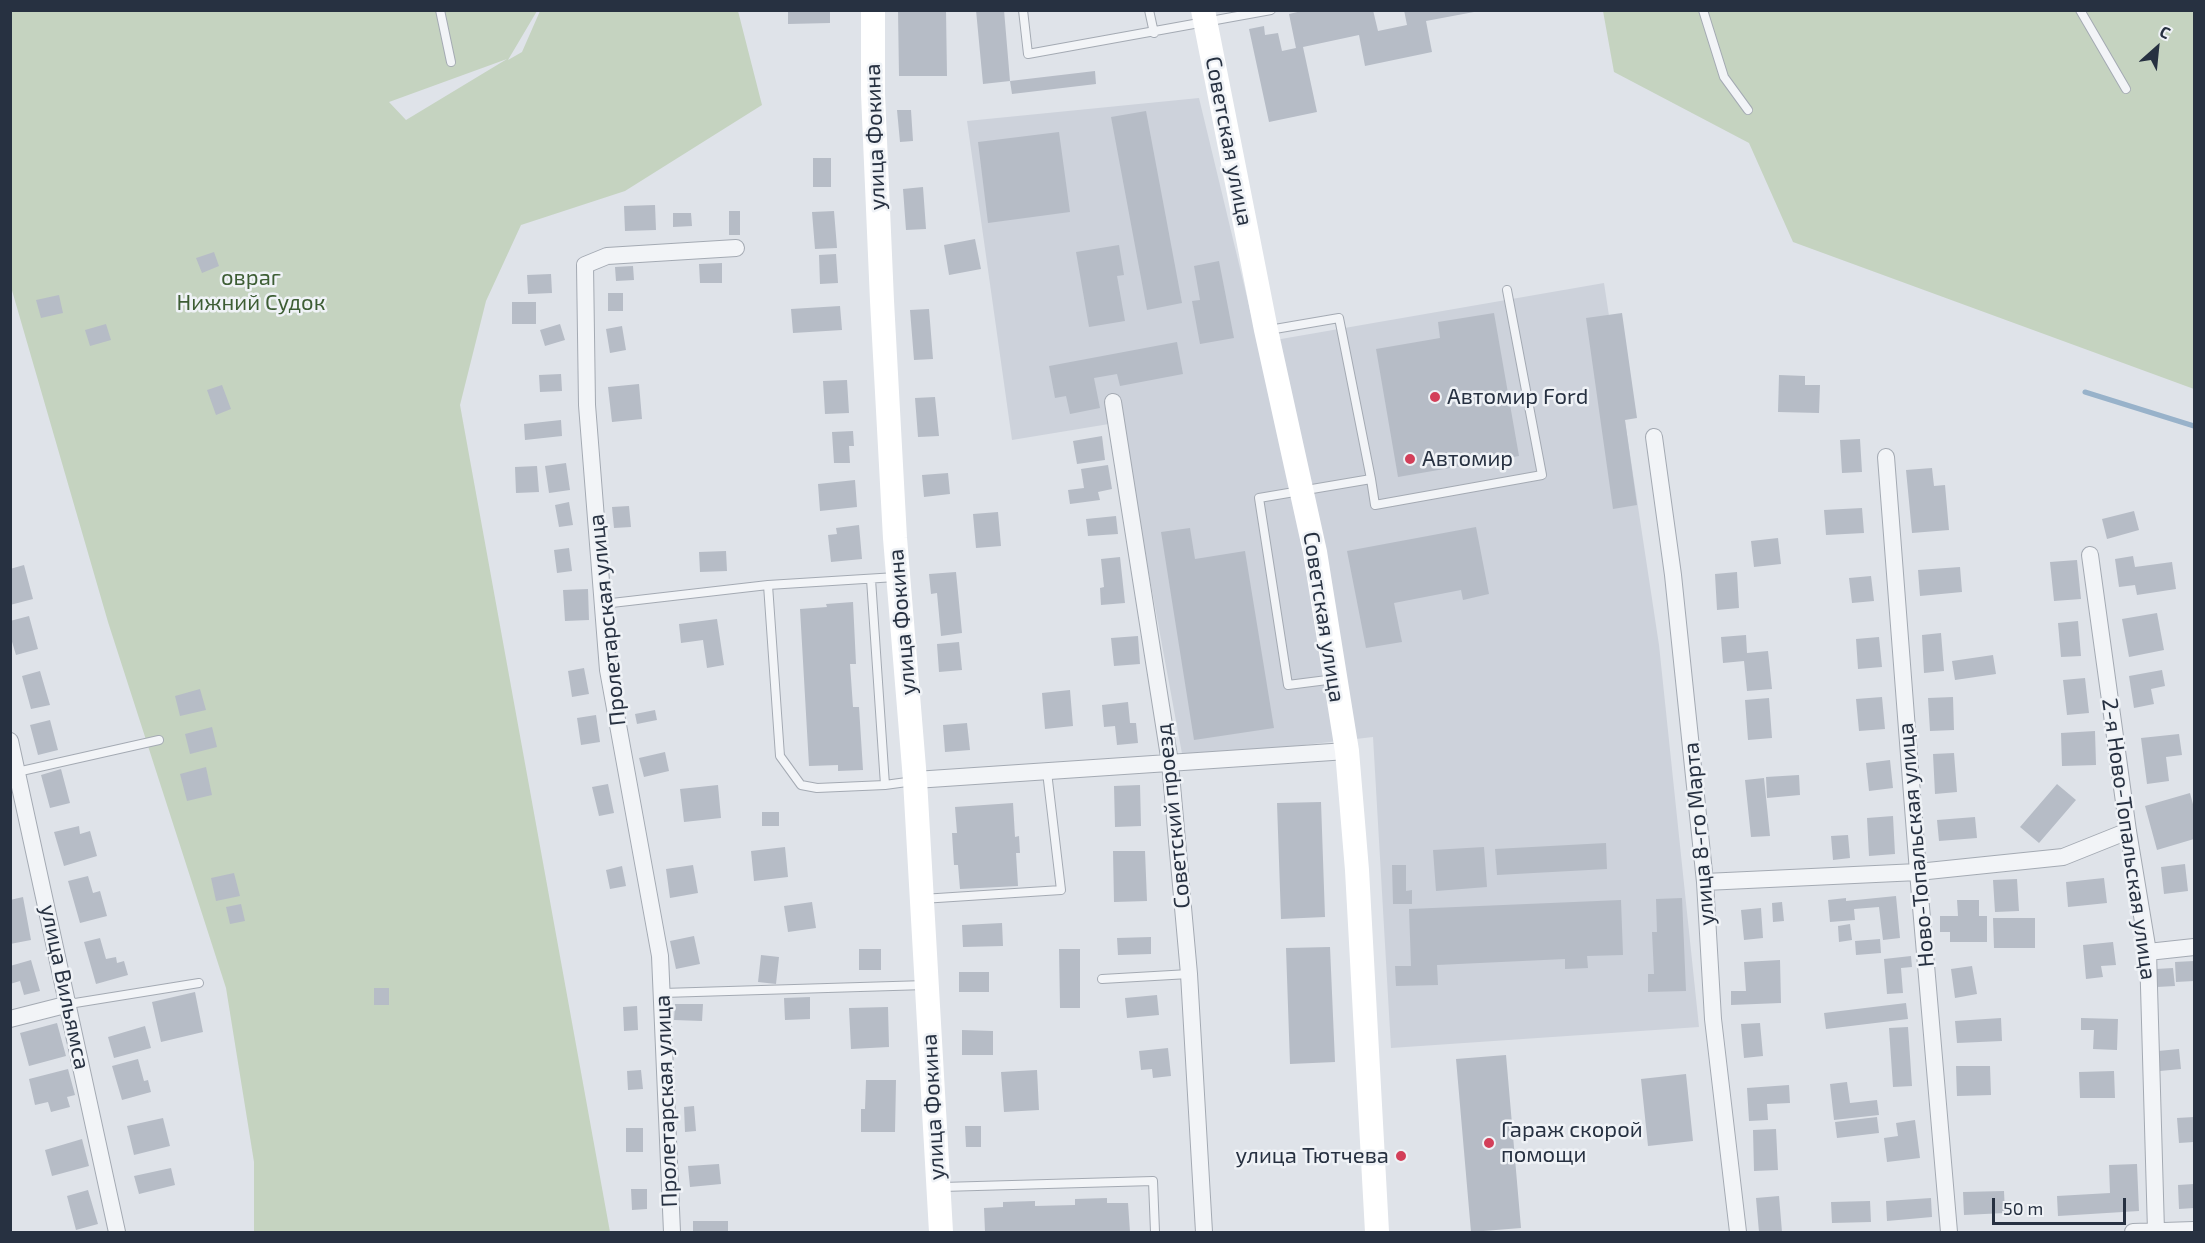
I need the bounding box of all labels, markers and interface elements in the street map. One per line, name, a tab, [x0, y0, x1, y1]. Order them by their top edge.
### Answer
north arrow	[2127, 18, 2187, 78]
text: С	[2157, 21, 2174, 42]
street label: Советская улица	[1200, 54, 1258, 228]
street label: улица Фокина	[859, 63, 891, 211]
park label: овраг Нижний Судок	[177, 265, 325, 316]
place label: Автомир Ford	[1447, 384, 1588, 410]
marker: Автомир Ford	[1428, 390, 1442, 404]
place label: Автомир	[1422, 446, 1513, 472]
marker: Автомир	[1403, 452, 1417, 466]
street label: Пролетарская улица	[583, 513, 631, 727]
street label: Советская улица	[1297, 530, 1351, 704]
street label: улица Фокина	[882, 548, 922, 696]
street label: 2-я Ново-Топальская улица	[2096, 696, 2162, 982]
street label: Советский проезд	[1150, 722, 1196, 910]
street label: Ново-Топальская улица	[1892, 722, 1940, 968]
street label: улица 8-го Марта	[1678, 741, 1720, 927]
street label: улица Вильямса	[35, 902, 95, 1072]
street label: Пролетарская улица	[649, 994, 683, 1208]
street label: улица Фокина	[916, 1033, 950, 1181]
place label: Гараж скорой помощи	[1501, 1117, 1643, 1168]
marker: Гараж скорой помощи	[1482, 1136, 1496, 1150]
place label: улица Тютчева	[1236, 1143, 1389, 1169]
marker: улица Тютчева	[1394, 1149, 1408, 1163]
scale bar	[1995, 1186, 2128, 1224]
text: 50 m	[2003, 1197, 2043, 1219]

